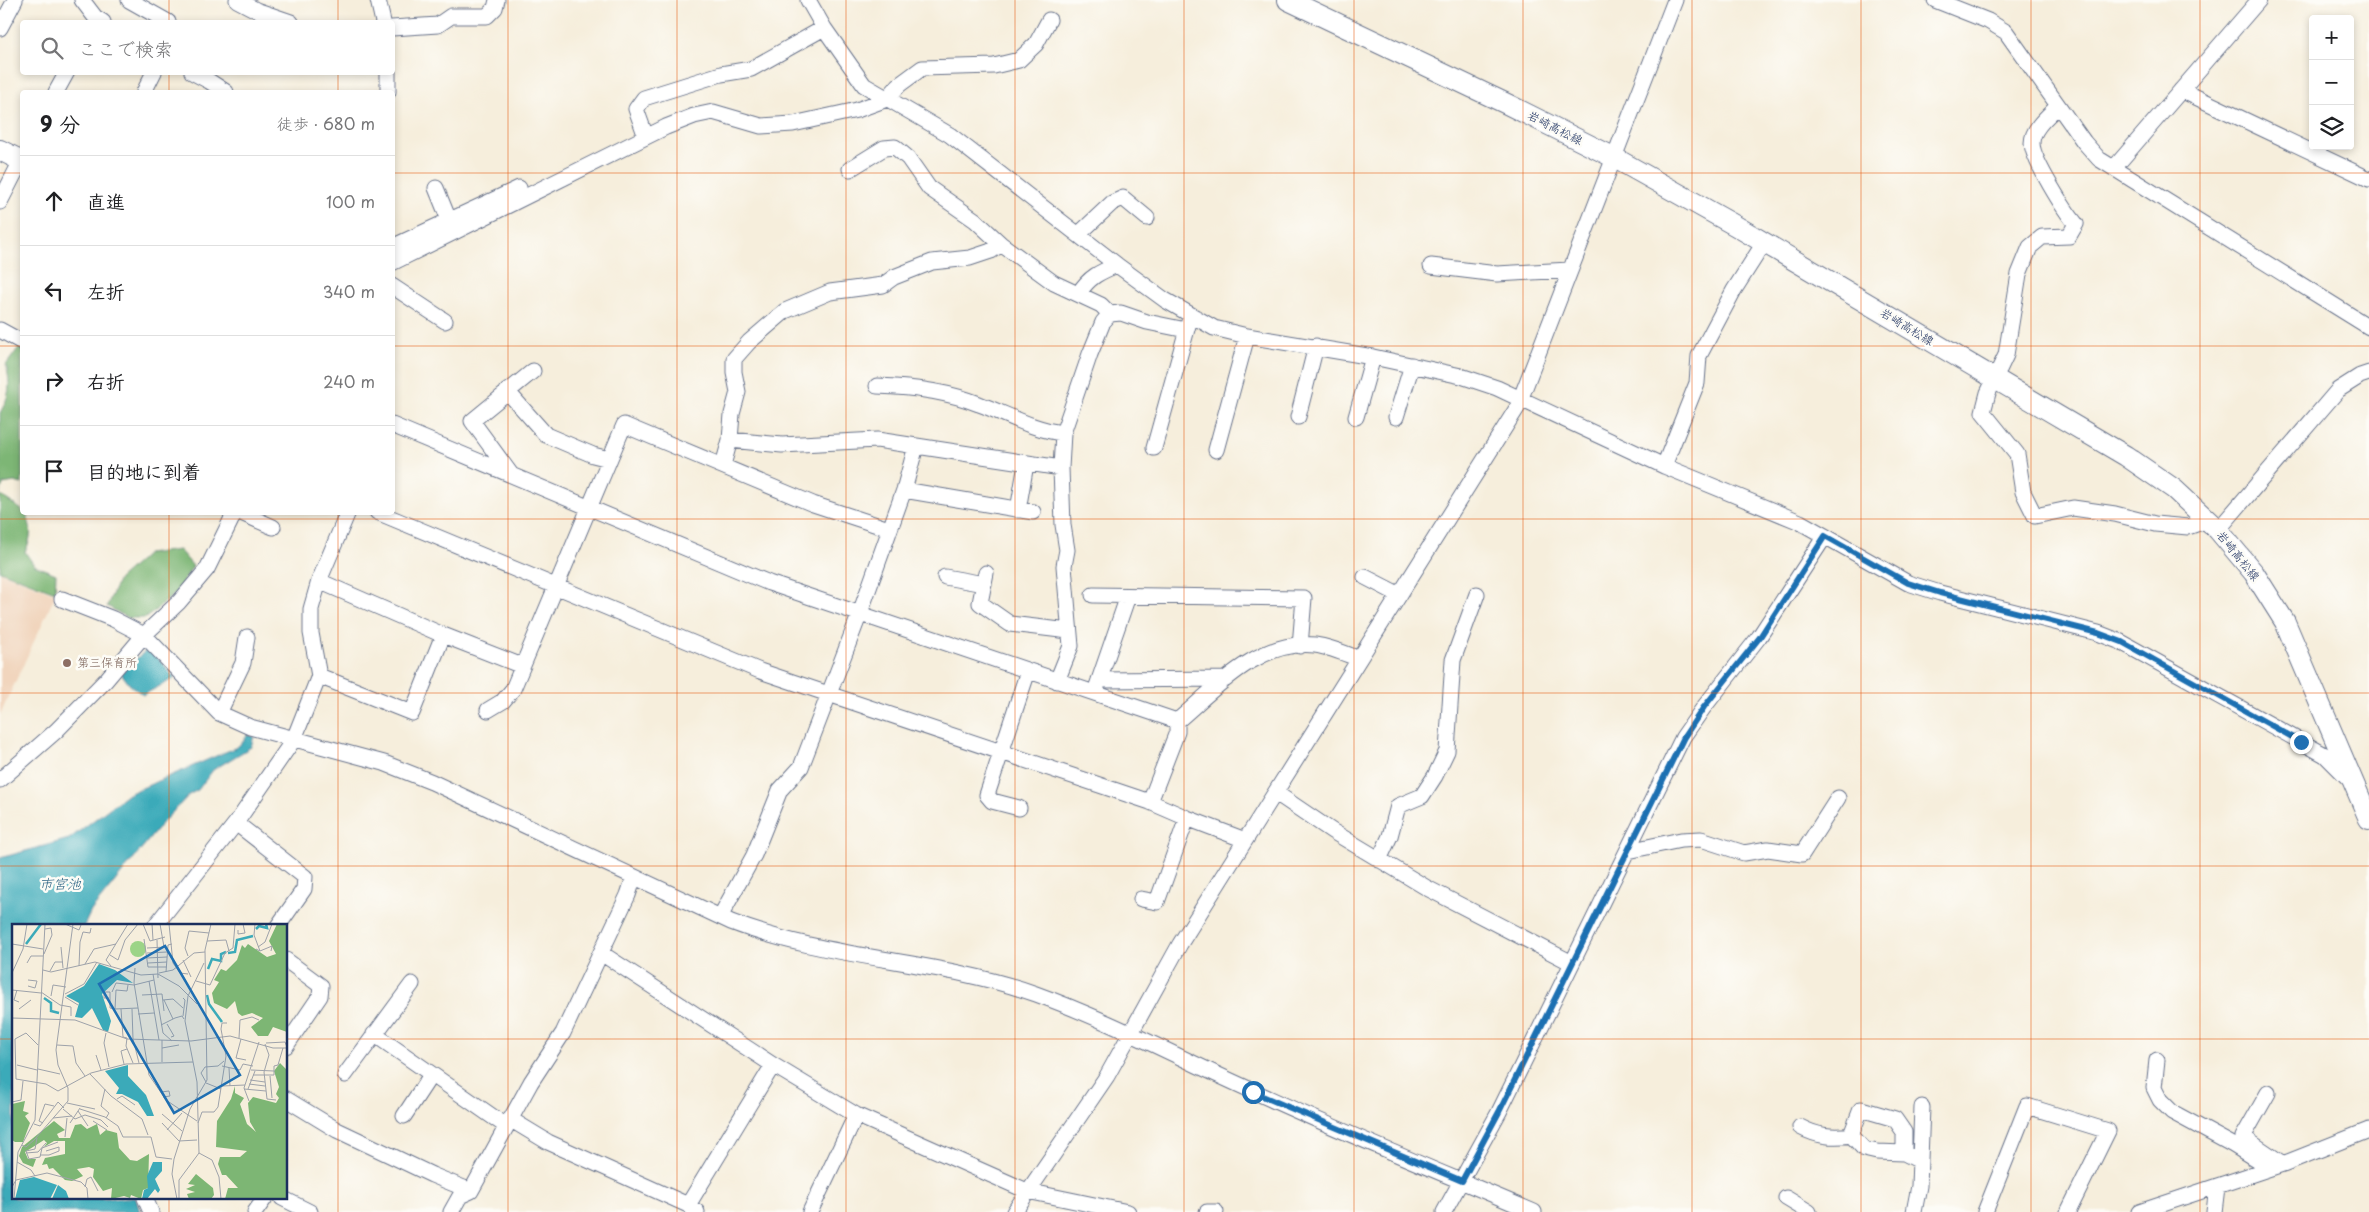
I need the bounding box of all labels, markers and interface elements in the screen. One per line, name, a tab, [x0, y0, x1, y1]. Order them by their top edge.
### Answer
map controls	[2309, 15, 2354, 150]
button: +	[2309, 15, 2354, 60]
search box	[20, 20, 395, 75]
icon: search	[38, 34, 66, 62]
text: ここで検索	[78, 34, 173, 62]
button: −	[2309, 60, 2354, 105]
street label: 岩崎高松線	[1525, 105, 1586, 149]
button: layers	[2309, 105, 2354, 150]
text: 9 分	[40, 107, 80, 139]
text: 徒歩 · 680 m	[277, 111, 375, 135]
icon: ahead	[40, 187, 68, 215]
text: 直進	[87, 187, 125, 215]
text: 100 m	[326, 189, 375, 213]
icon: left	[40, 277, 68, 305]
text: 左折	[87, 277, 125, 305]
text: 340 m	[323, 279, 375, 303]
street label: 岩崎高松線	[1877, 303, 1938, 349]
icon: right	[40, 367, 68, 395]
text: 右折	[87, 367, 125, 395]
text: 240 m	[323, 369, 375, 393]
icon: arrive	[40, 457, 68, 485]
text: 目的地に到着	[87, 457, 201, 485]
street label: 岩崎高松線	[2213, 526, 2265, 584]
place label: 第三保育所	[77, 653, 137, 671]
marker: 第三保育所	[61, 657, 73, 669]
route end	[2290, 731, 2313, 754]
water label: 市宮池	[39, 873, 82, 894]
inset map	[12, 924, 288, 1200]
route start	[1242, 1081, 1265, 1104]

